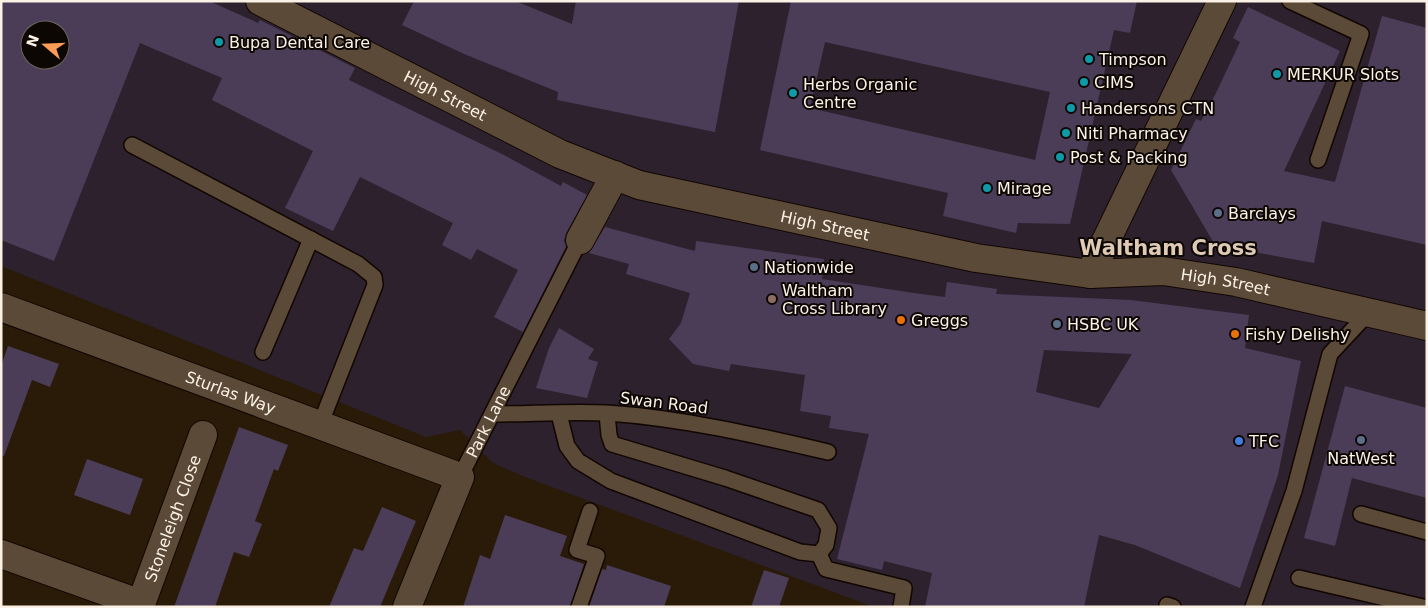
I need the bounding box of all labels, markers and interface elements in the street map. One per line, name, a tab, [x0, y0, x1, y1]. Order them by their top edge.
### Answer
north arrow	[20, 20, 70, 70]
text: N	[23, 33, 42, 49]
place label: Bupa Dental Care	[229, 33, 370, 52]
marker: Bupa Dental Care	[213, 36, 225, 48]
place label: Timpson	[1098, 50, 1167, 69]
marker: Timpson	[1083, 53, 1095, 65]
place label: MERKUR Slots	[1287, 65, 1399, 84]
street label: High Street	[401, 66, 490, 125]
marker: MERKUR Slots	[1271, 68, 1283, 80]
place label: CIMS	[1094, 73, 1134, 92]
place label: Herbs Organic Centre	[803, 75, 917, 112]
marker: CIMS	[1078, 76, 1090, 88]
marker: Herbs Organic Centre	[787, 87, 799, 99]
place label: Handersons CTN	[1081, 99, 1214, 118]
marker: Handersons CTN	[1065, 102, 1077, 114]
place label: Niti Pharmacy	[1076, 124, 1188, 143]
marker: Niti Pharmacy	[1060, 127, 1072, 139]
place label: Post & Packing	[1070, 148, 1188, 167]
marker: Post & Packing	[1054, 151, 1066, 163]
place label: Mirage	[997, 179, 1052, 198]
marker: Mirage	[981, 182, 993, 194]
place label: Barclays	[1228, 204, 1296, 223]
street label: High Street	[779, 206, 871, 244]
marker: Barclays	[1212, 207, 1224, 219]
district label: Waltham Cross	[1079, 236, 1257, 260]
place label: Nationwide	[764, 258, 854, 277]
marker: Nationwide	[748, 261, 760, 273]
street label: High Street	[1180, 264, 1272, 299]
place label: Waltham Cross Library	[782, 281, 887, 318]
marker: Waltham Cross Library	[766, 293, 778, 305]
place label: Greggs	[911, 311, 968, 330]
marker: Greggs	[895, 314, 907, 326]
place label: HSBC UK	[1067, 315, 1139, 334]
marker: HSBC UK	[1051, 318, 1063, 330]
place label: Fishy Delishy	[1245, 325, 1350, 344]
marker: Fishy Delishy	[1229, 328, 1241, 340]
street label: Sturlas Way	[183, 367, 279, 417]
street label: Park Lane	[462, 382, 514, 461]
street label: Swan Road	[619, 388, 709, 418]
place label: TFC	[1248, 432, 1279, 451]
marker: NatWest	[1355, 434, 1367, 446]
marker: TFC	[1233, 435, 1245, 447]
place label: NatWest	[1327, 449, 1395, 468]
street label: Stoneleigh Close	[140, 452, 204, 584]

